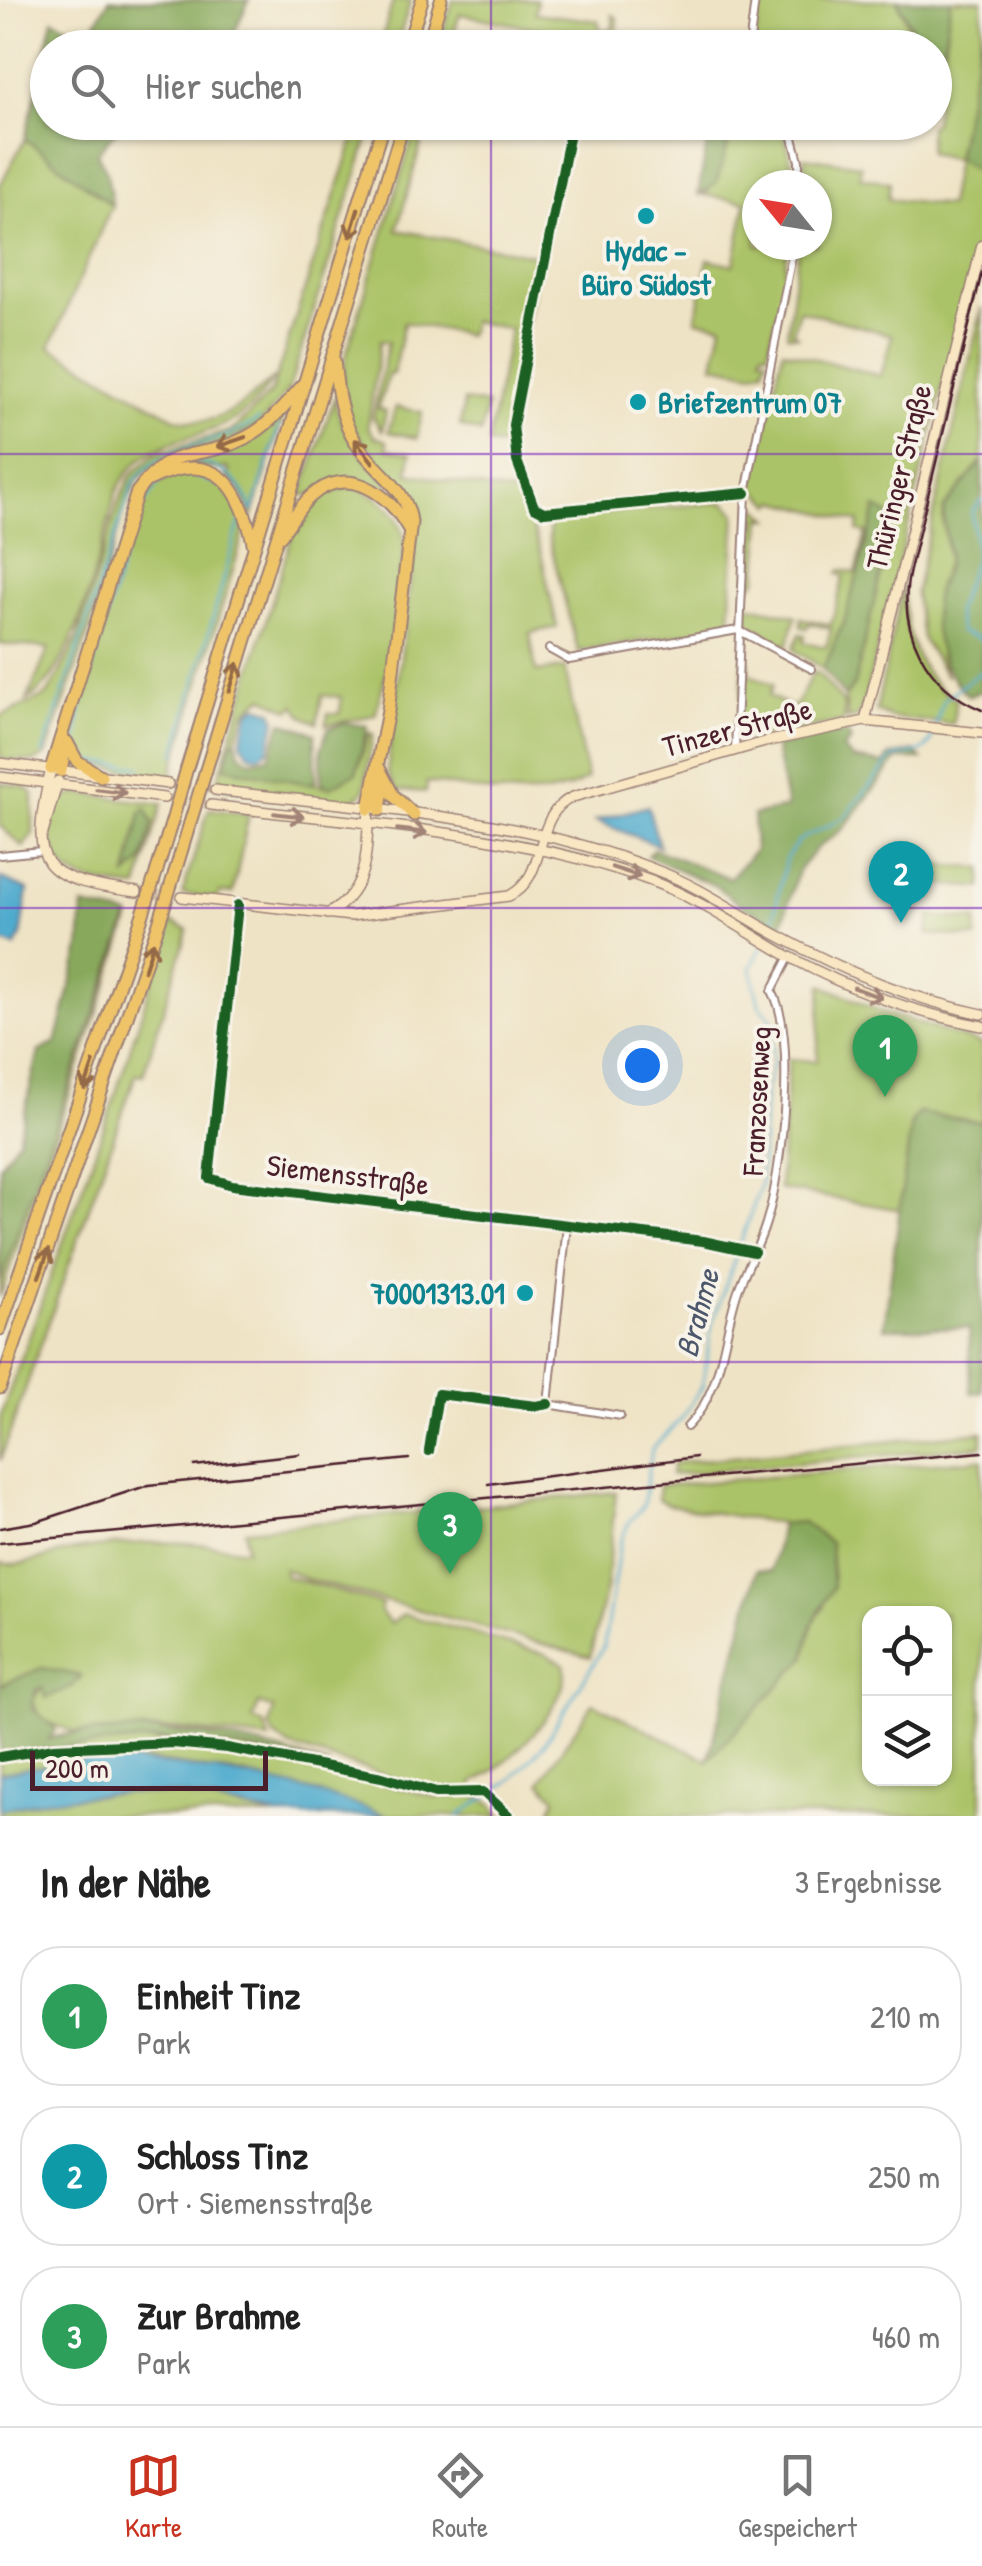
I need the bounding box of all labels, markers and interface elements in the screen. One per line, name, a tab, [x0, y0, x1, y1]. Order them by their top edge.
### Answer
search box	[30, 30, 952, 140]
icon: search	[65, 58, 120, 113]
text: Hier suchen	[145, 59, 303, 111]
north arrow	[742, 170, 832, 260]
marker: Hydac – Büro Südost	[635, 205, 657, 227]
one-way arrow	[344, 207, 362, 238]
place label: Hydac – Büro Südost	[581, 230, 712, 304]
street label: Thüringer Straße	[856, 380, 940, 574]
place label: Briefzentrum 07	[658, 382, 842, 422]
marker: Briefzentrum 07	[627, 391, 649, 413]
one-way arrow	[216, 435, 248, 453]
one-way arrow	[353, 438, 374, 465]
one-way arrow	[226, 662, 244, 693]
street label: Tinzer Straße	[658, 688, 816, 766]
one-way arrow	[94, 782, 126, 801]
one-way arrow	[273, 806, 305, 825]
one-way arrow	[396, 822, 428, 841]
pin: 2	[868, 840, 934, 923]
one-way arrow	[609, 865, 641, 883]
one-way arrow	[141, 940, 159, 972]
one-way arrow	[853, 985, 883, 1003]
pin: 1	[852, 1014, 918, 1097]
street label: Franzosenweg	[732, 1025, 780, 1178]
your location	[617, 1040, 668, 1091]
one-way arrow	[79, 1060, 97, 1091]
street label: Siemensstraße	[265, 1144, 431, 1204]
one-way arrow	[37, 1248, 55, 1280]
water label: Brahme	[665, 1263, 730, 1362]
place label: 70001313.01	[370, 1273, 505, 1313]
marker: 70001313.01	[514, 1282, 536, 1304]
pin: 3	[418, 1492, 482, 1574]
map controls	[862, 1606, 952, 1786]
button: locate	[862, 1606, 952, 1696]
button: layers	[862, 1696, 952, 1786]
scale bar	[30, 1746, 268, 1791]
text: 200 m	[45, 1749, 109, 1787]
text: In der Nähe	[40, 1853, 211, 1910]
text: 3 Ergebnisse	[795, 1860, 942, 1903]
text: Einheit Tinz	[137, 1969, 301, 2021]
text: 1	[69, 1995, 80, 2038]
text: 210 m	[870, 1995, 940, 2038]
text: Park	[137, 2021, 191, 2064]
text: Schloss Tinz	[137, 2129, 308, 2181]
text: 2	[67, 2155, 82, 2198]
text: 250 m	[868, 2155, 940, 2198]
text: Ort · Siemensstraße	[137, 2181, 373, 2224]
text: Zur Brahme	[137, 2289, 301, 2341]
text: 3	[67, 2315, 82, 2358]
text: 460 m	[872, 2315, 940, 2358]
text: Park	[137, 2341, 191, 2384]
tab: Karte	[125, 2448, 182, 2546]
tab: Route	[432, 2448, 488, 2546]
tab: Gespeichert	[738, 2448, 857, 2546]

